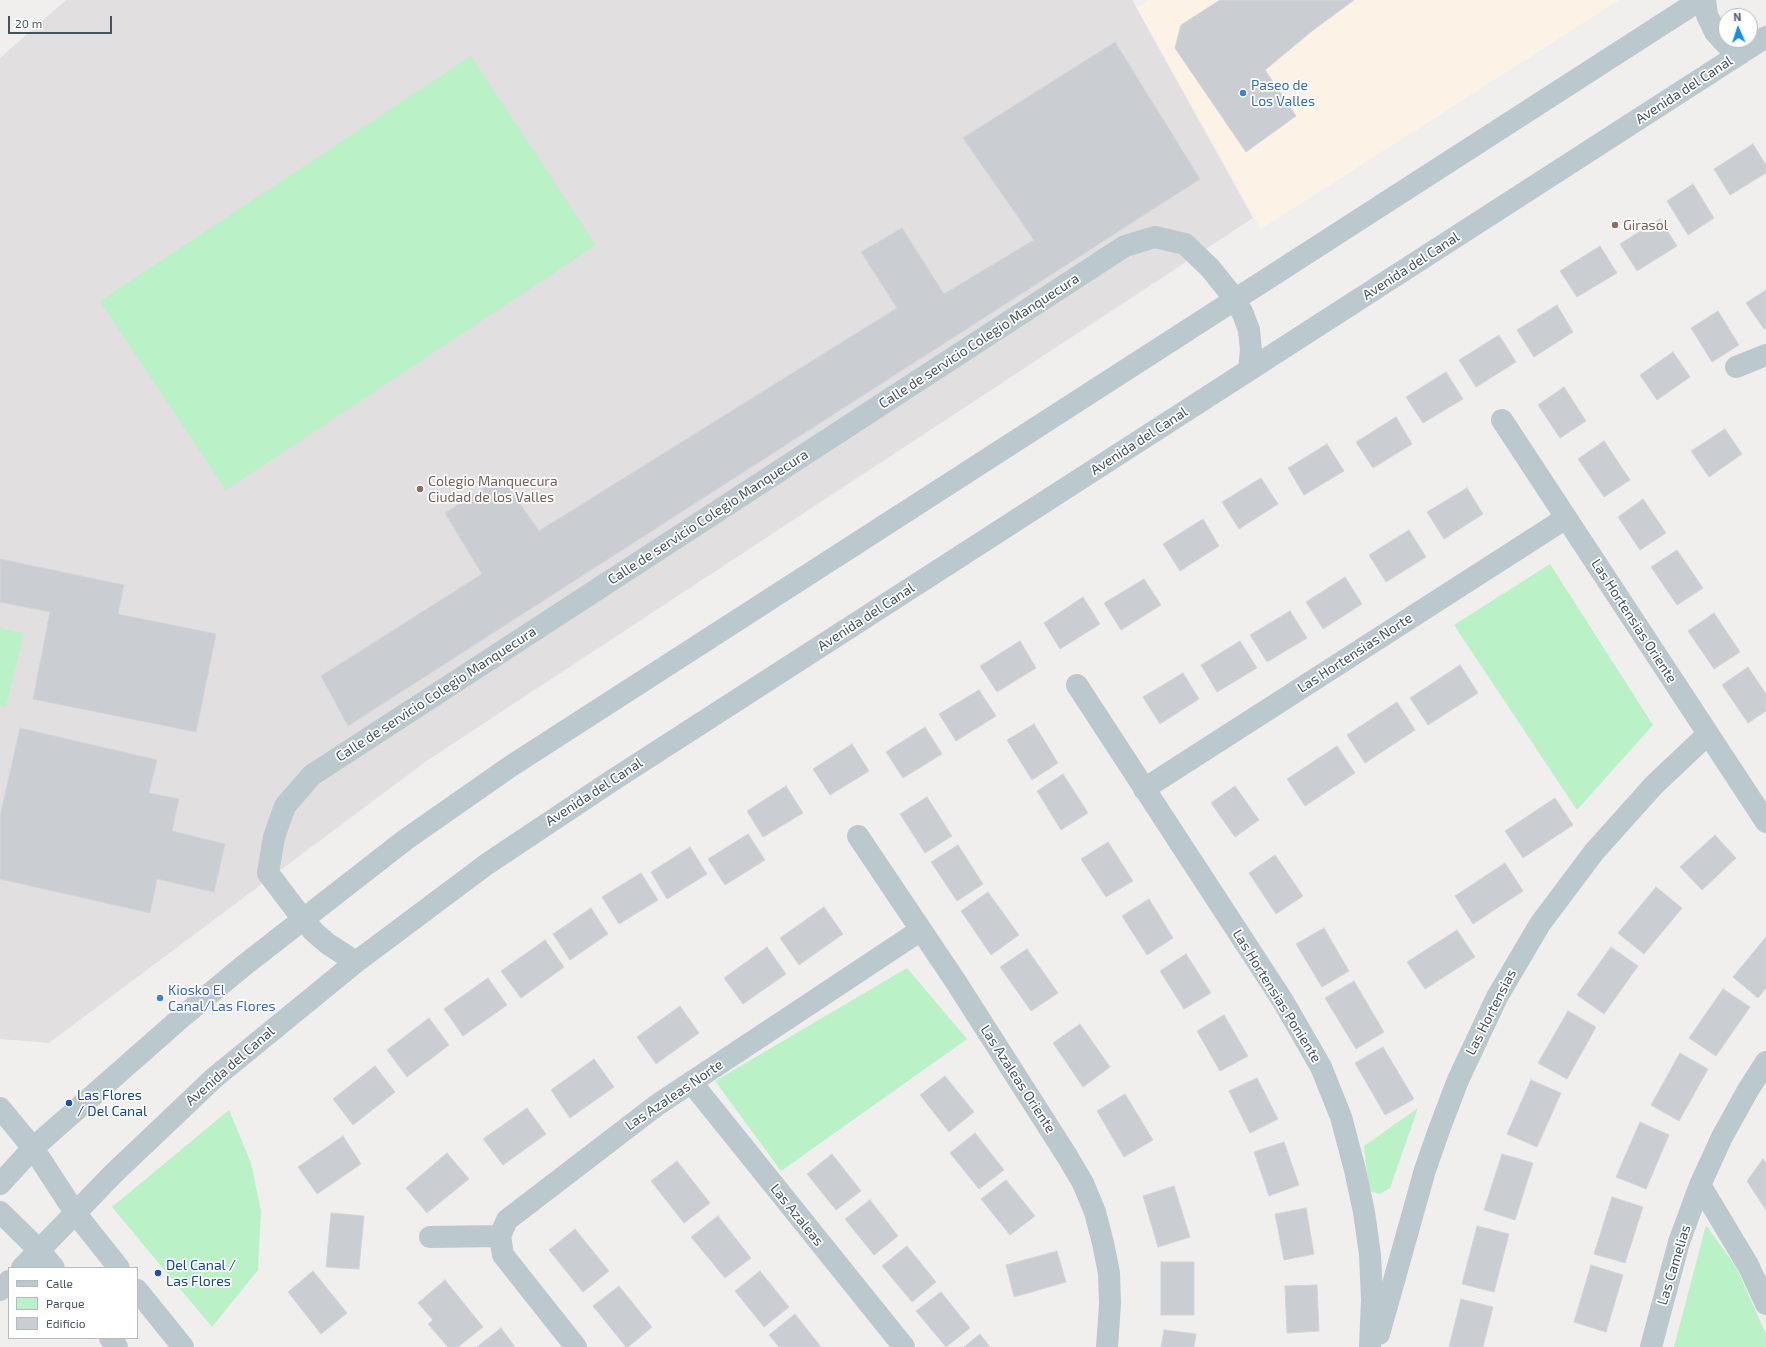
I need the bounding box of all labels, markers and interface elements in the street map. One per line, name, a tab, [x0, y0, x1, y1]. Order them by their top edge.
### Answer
scale bar	[10, 8, 114, 34]
north arrow	[1718, 8, 1758, 48]
text: N	[1733, 10, 1742, 23]
text: 20 m	[15, 16, 42, 30]
street label: Avenida del Canal	[1632, 52, 1736, 128]
place label: Paseo de Los Valles	[1251, 77, 1315, 110]
marker: Paseo de Los Valles	[1238, 88, 1248, 98]
place label: Girasol	[1623, 217, 1668, 233]
marker: Girasol	[1610, 220, 1620, 230]
street label: Avenida del Canal	[1359, 228, 1463, 304]
street label: Calle de servicio Colegio Manquecura	[876, 270, 1082, 412]
street label: Avenida del Canal	[1087, 403, 1191, 479]
street label: Calle de servicio Colegio Manquecura	[605, 446, 811, 588]
place label: Colegio Manquecura Ciudad de los Valles	[428, 473, 558, 506]
marker: Colegio Manquecura Ciudad de los Valles	[415, 484, 425, 494]
street label: Las Hortensias Oriente	[1588, 556, 1680, 686]
street label: Avenida del Canal	[814, 579, 918, 655]
street label: Las Hortensias Norte	[1294, 610, 1416, 696]
street label: Calle de servicio Colegio Manquecura	[333, 623, 539, 765]
street label: Avenida del Canal	[542, 754, 646, 830]
street label: Las Hortensias Poniente	[1229, 926, 1325, 1066]
street label: Las Hortensias	[1462, 966, 1520, 1058]
place label: Kiosko El Canal/Las Flores	[168, 982, 276, 1014]
marker: Kiosko El Canal/Las Flores	[155, 993, 165, 1003]
street label: Las Azaleas Oriente	[977, 1022, 1059, 1136]
street label: Avenida del Canal	[182, 1023, 278, 1109]
street label: Las Azaleas Norte	[622, 1056, 726, 1134]
place label: Las Flores / Del Canal	[77, 1087, 147, 1120]
marker: Las Flores / Del Canal	[64, 1098, 74, 1108]
street label: Las Azaleas	[767, 1181, 827, 1249]
street label: Las Camelias	[1654, 1223, 1694, 1307]
place label: Del Canal / Las Flores	[166, 1257, 236, 1290]
legend	[8, 1267, 138, 1339]
marker: Del Canal / Las Flores	[153, 1268, 163, 1278]
text: Calle	[46, 1276, 73, 1290]
text: Parque	[46, 1296, 84, 1310]
text: Edificio	[46, 1316, 86, 1330]

